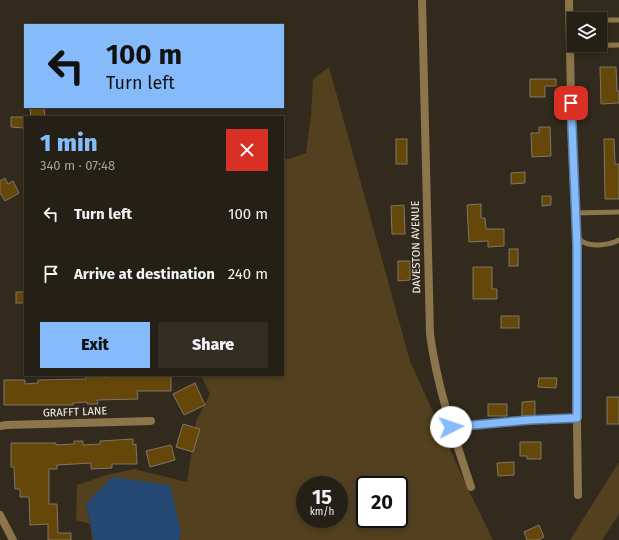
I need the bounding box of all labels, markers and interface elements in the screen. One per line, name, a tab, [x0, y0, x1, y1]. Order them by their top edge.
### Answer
map controls	[567, 12, 607, 52]
button: layers	[567, 12, 607, 52]
text: 100 m	[106, 38, 182, 71]
icon: left	[40, 40, 92, 92]
text: Turn left	[106, 72, 175, 94]
pin	[554, 86, 588, 120]
icon: arrive	[560, 92, 582, 114]
text: 1 min	[40, 129, 98, 157]
button: close	[226, 129, 268, 171]
text: 340 m · 07:48	[40, 158, 115, 173]
street label: DAVESTON AVENUE	[409, 200, 423, 294]
icon: left	[40, 203, 62, 225]
text: Turn left	[74, 205, 132, 223]
text: 100 m	[228, 205, 268, 223]
icon: arrive	[40, 263, 62, 285]
text: Arrive at destination	[74, 265, 215, 283]
text: 240 m	[228, 265, 268, 283]
button: Exit	[40, 322, 150, 368]
button: Share	[158, 322, 268, 368]
street label: GRAFFT LANE	[43, 404, 108, 420]
position arrow	[430, 406, 472, 448]
speed limit sign: 20	[356, 476, 408, 528]
text: 15	[312, 485, 332, 509]
text: km/h	[310, 506, 334, 518]

